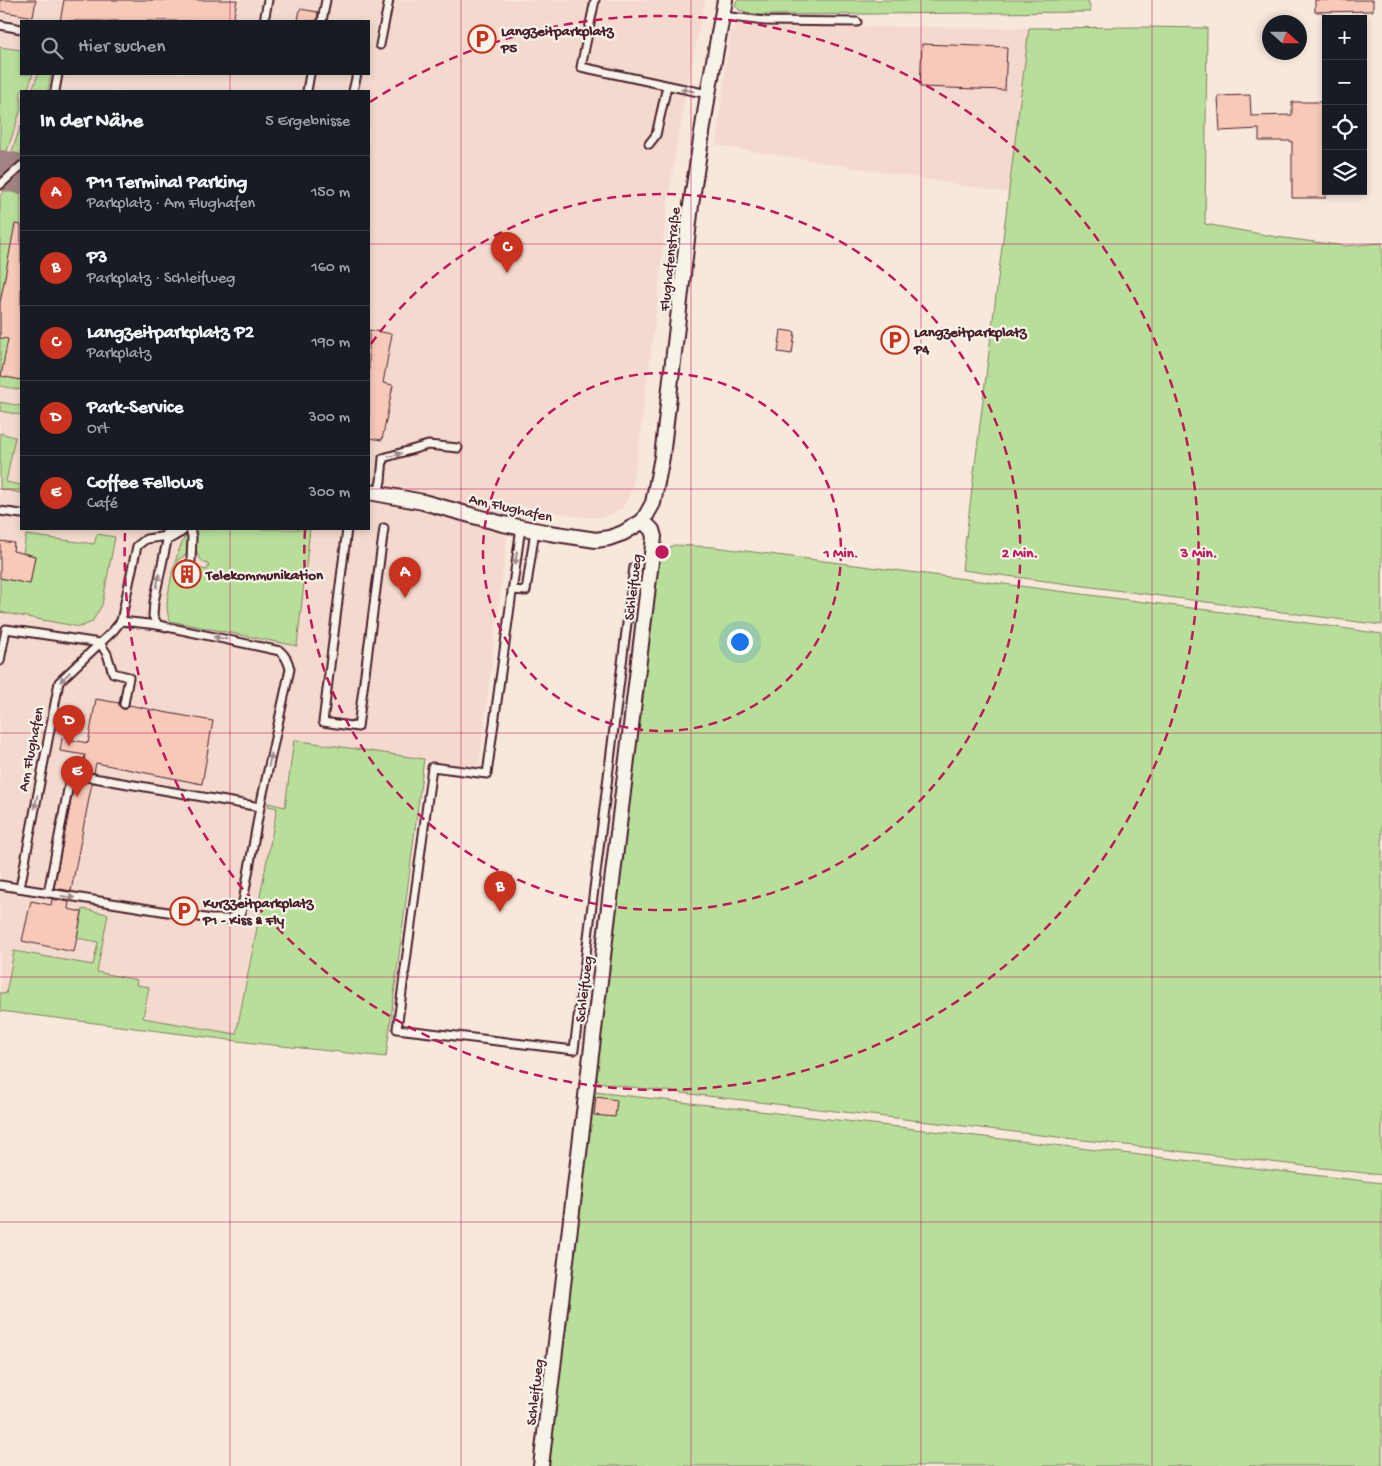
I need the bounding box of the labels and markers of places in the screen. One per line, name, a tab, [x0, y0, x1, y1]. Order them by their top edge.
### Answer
place label: Langzeitparkplatz P5	[500, 23, 615, 58]
parking icon: Langzeitparkplatz P5	[467, 24, 497, 54]
pin: C	[491, 232, 523, 273]
place label: Langzeitparkplatz P4	[913, 324, 1028, 359]
parking icon: Langzeitparkplatz P4	[880, 325, 910, 355]
centre of rings	[653, 543, 671, 561]
pin: A	[389, 557, 421, 598]
building icon: Telekommunikation	[172, 559, 202, 589]
place label: Telekommunikation	[205, 567, 324, 585]
pin: D	[53, 705, 85, 746]
pin: E	[61, 756, 93, 797]
pin: B	[484, 871, 516, 912]
place label: Kurzzeitparkplatz P1 - Kiss & Fly	[202, 895, 315, 930]
parking icon: Kurzzeitparkplatz P1 - Kiss & Fly	[169, 896, 199, 926]

